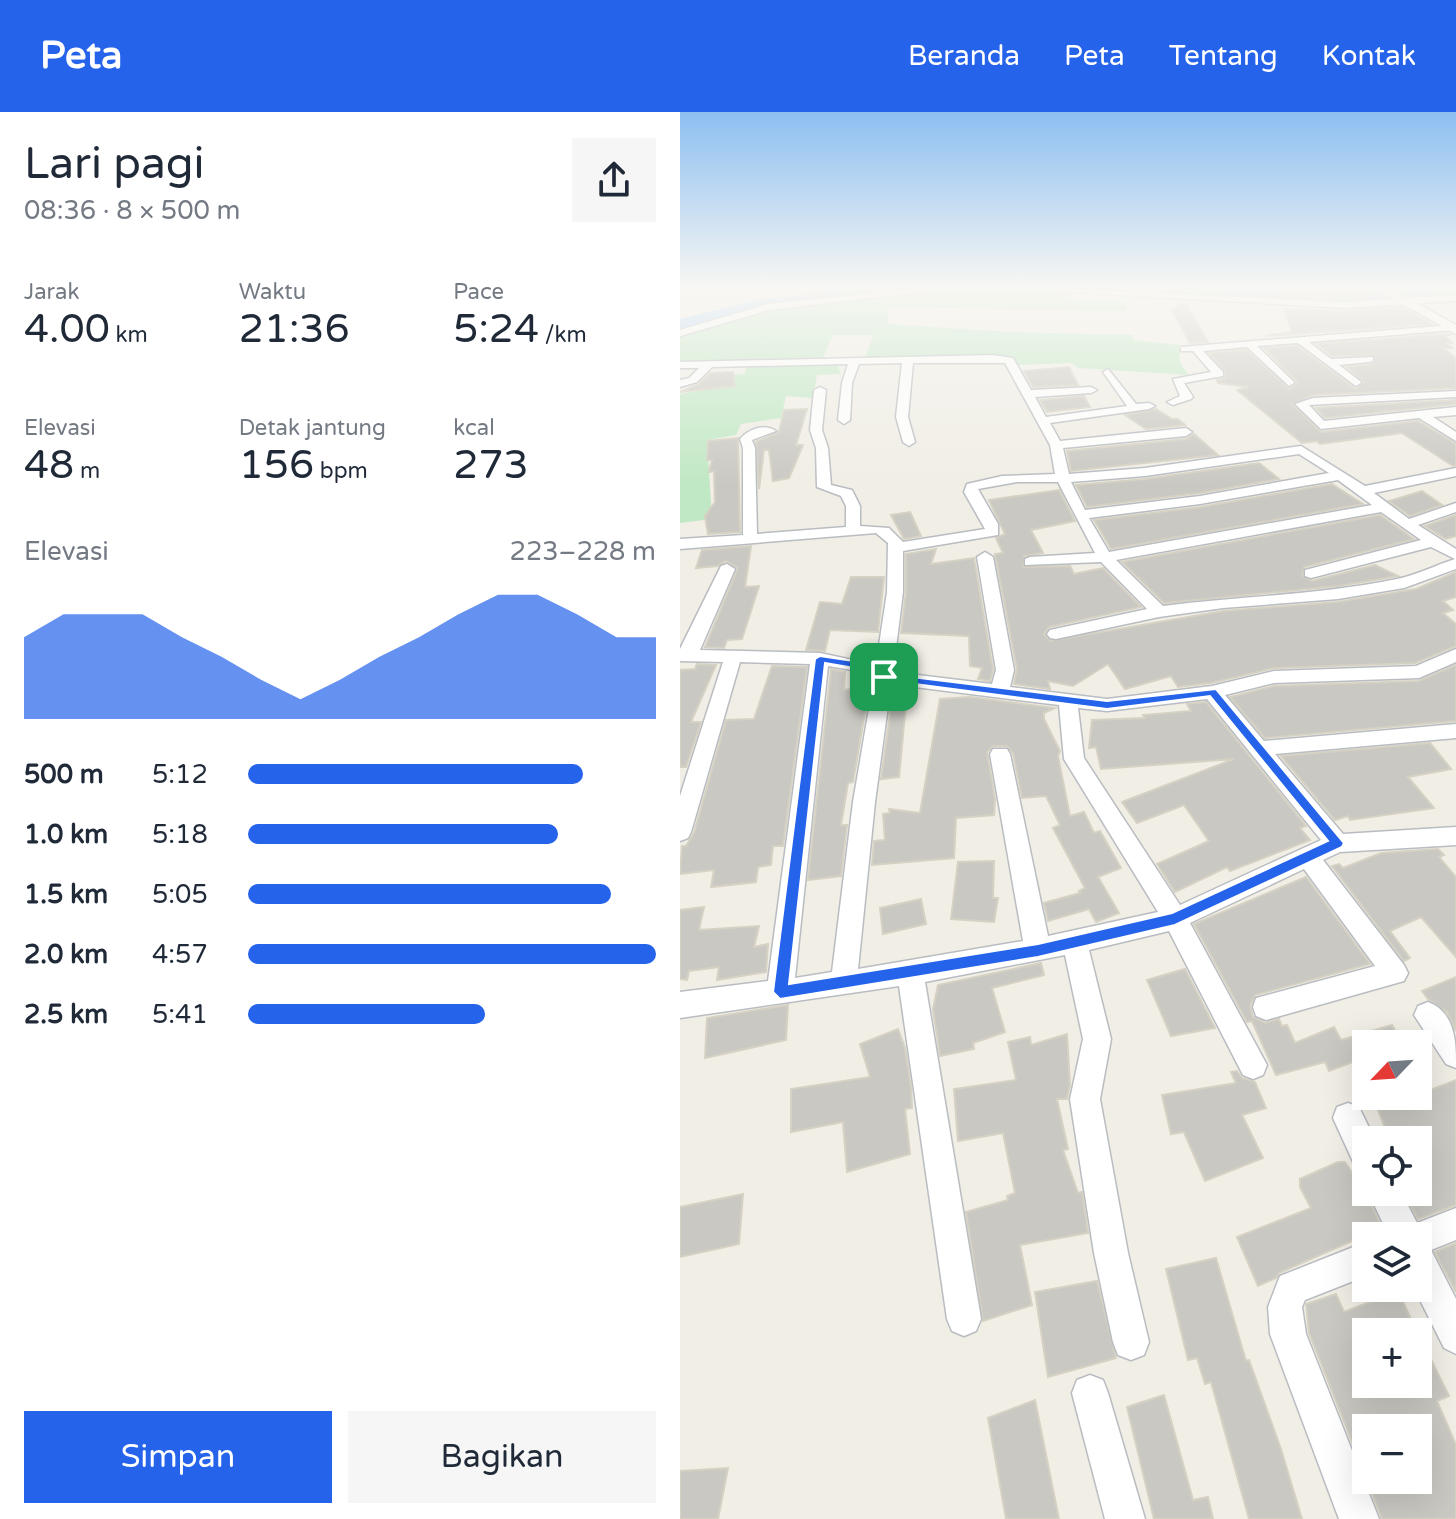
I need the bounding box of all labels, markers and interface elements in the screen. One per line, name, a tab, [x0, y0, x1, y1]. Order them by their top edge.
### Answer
text: Peta	[40, 33, 122, 79]
text: Beranda	[908, 39, 1020, 73]
text: Peta	[1064, 39, 1125, 73]
text: Tentang	[1169, 39, 1278, 73]
text: Kontak	[1322, 39, 1416, 73]
text: Lari pagi	[24, 138, 205, 191]
button: share	[572, 138, 656, 222]
text: 08:36 · 8 × 500 m	[24, 195, 240, 226]
text: Jarak	[24, 279, 79, 305]
text: Waktu	[239, 279, 306, 305]
text: Pace	[453, 279, 504, 305]
text: 4.00	[24, 305, 110, 353]
text: 21:36	[239, 305, 350, 353]
text: 5:24	[453, 305, 539, 353]
text: km	[110, 322, 148, 348]
text: /km	[539, 322, 587, 348]
text: Elevasi	[24, 415, 96, 441]
text: Detak jantung	[239, 415, 386, 441]
text: kcal	[453, 415, 495, 441]
text: 48	[24, 441, 74, 489]
text: 156	[239, 441, 314, 489]
text: 273	[453, 441, 529, 489]
text: m	[74, 458, 100, 484]
text: bpm	[314, 458, 368, 484]
text: Elevasi	[24, 536, 109, 567]
text: 223–228 m	[510, 536, 656, 567]
pin	[850, 643, 918, 711]
icon: arrive	[862, 655, 906, 699]
text: 500 m	[24, 759, 104, 790]
text: 5:12	[152, 759, 208, 790]
text: 1.0 km	[24, 819, 108, 850]
text: 5:18	[152, 819, 208, 850]
text: 1.5 km	[24, 879, 108, 910]
text: 5:05	[152, 879, 208, 910]
text: 2.0 km	[24, 939, 108, 970]
text: 4:57	[152, 939, 208, 970]
text: 2.5 km	[24, 999, 108, 1030]
text: 5:41	[152, 999, 208, 1030]
north arrow	[1352, 1030, 1432, 1110]
map controls	[1352, 1030, 1432, 1494]
button: locate	[1352, 1126, 1432, 1206]
button: layers	[1352, 1222, 1432, 1302]
button: +	[1352, 1318, 1432, 1398]
button: Simpan	[24, 1411, 332, 1503]
button: Bagikan	[348, 1411, 656, 1503]
button: −	[1352, 1414, 1432, 1494]

